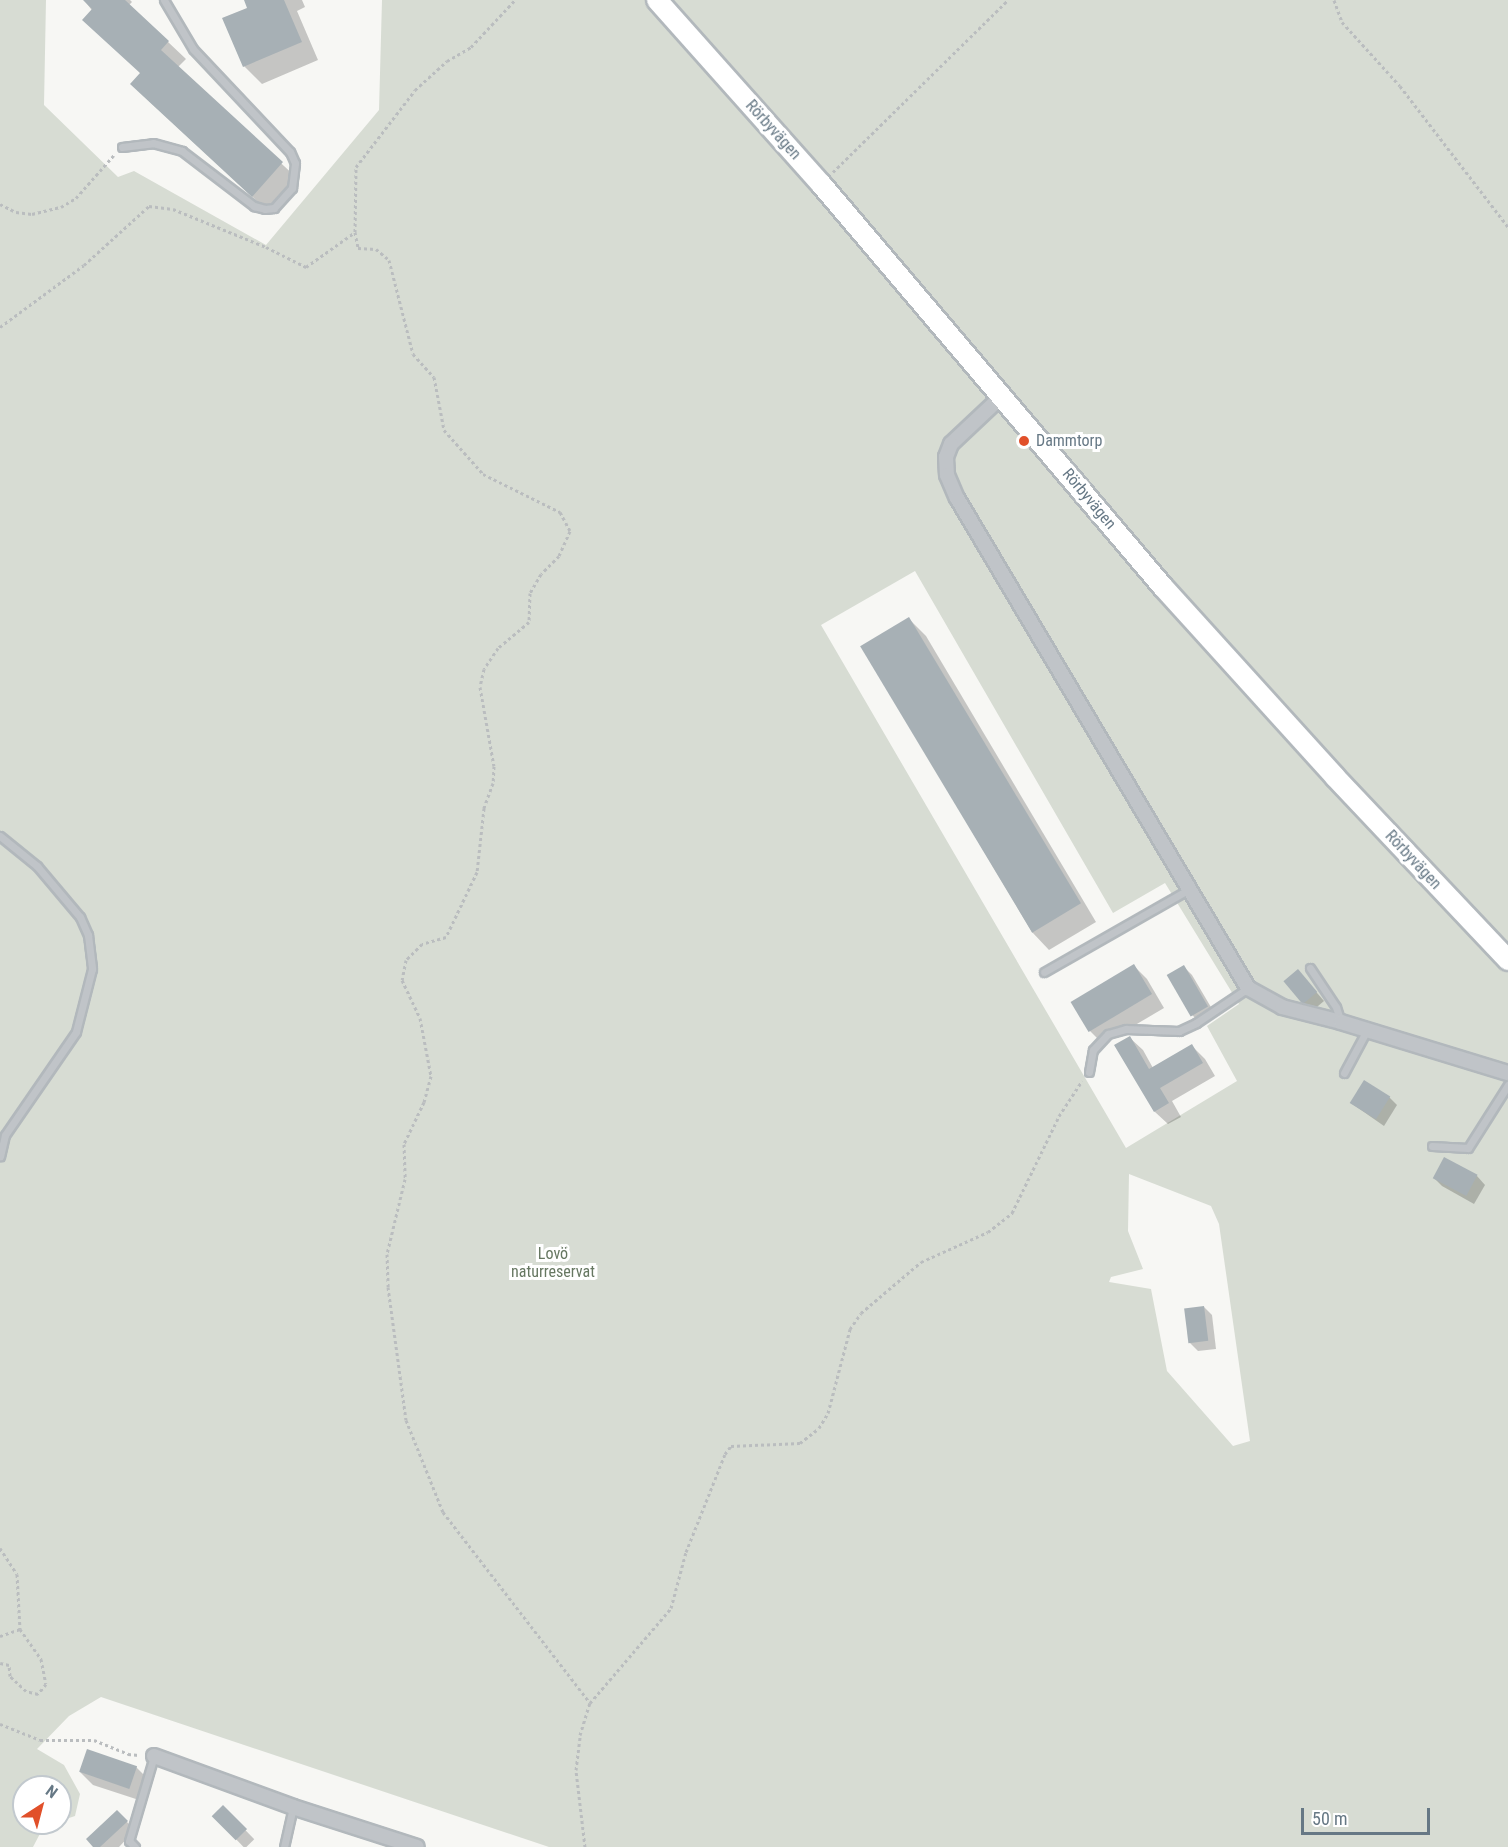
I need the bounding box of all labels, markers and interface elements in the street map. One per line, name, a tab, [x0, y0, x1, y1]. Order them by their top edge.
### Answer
street label: Rörbyvägen	[741, 96, 805, 164]
place label: Dammtorp	[1036, 431, 1102, 451]
marker: Dammtorp	[1017, 434, 1031, 448]
street label: Rörbyvägen	[1058, 465, 1120, 533]
street label: Rörbyvägen	[1381, 827, 1445, 893]
park label: Lovö naturreservat	[511, 1244, 595, 1282]
north arrow	[12, 1775, 72, 1835]
text: N	[42, 1781, 61, 1802]
scale bar	[1304, 1796, 1433, 1834]
text: 50 m	[1312, 1808, 1347, 1829]

